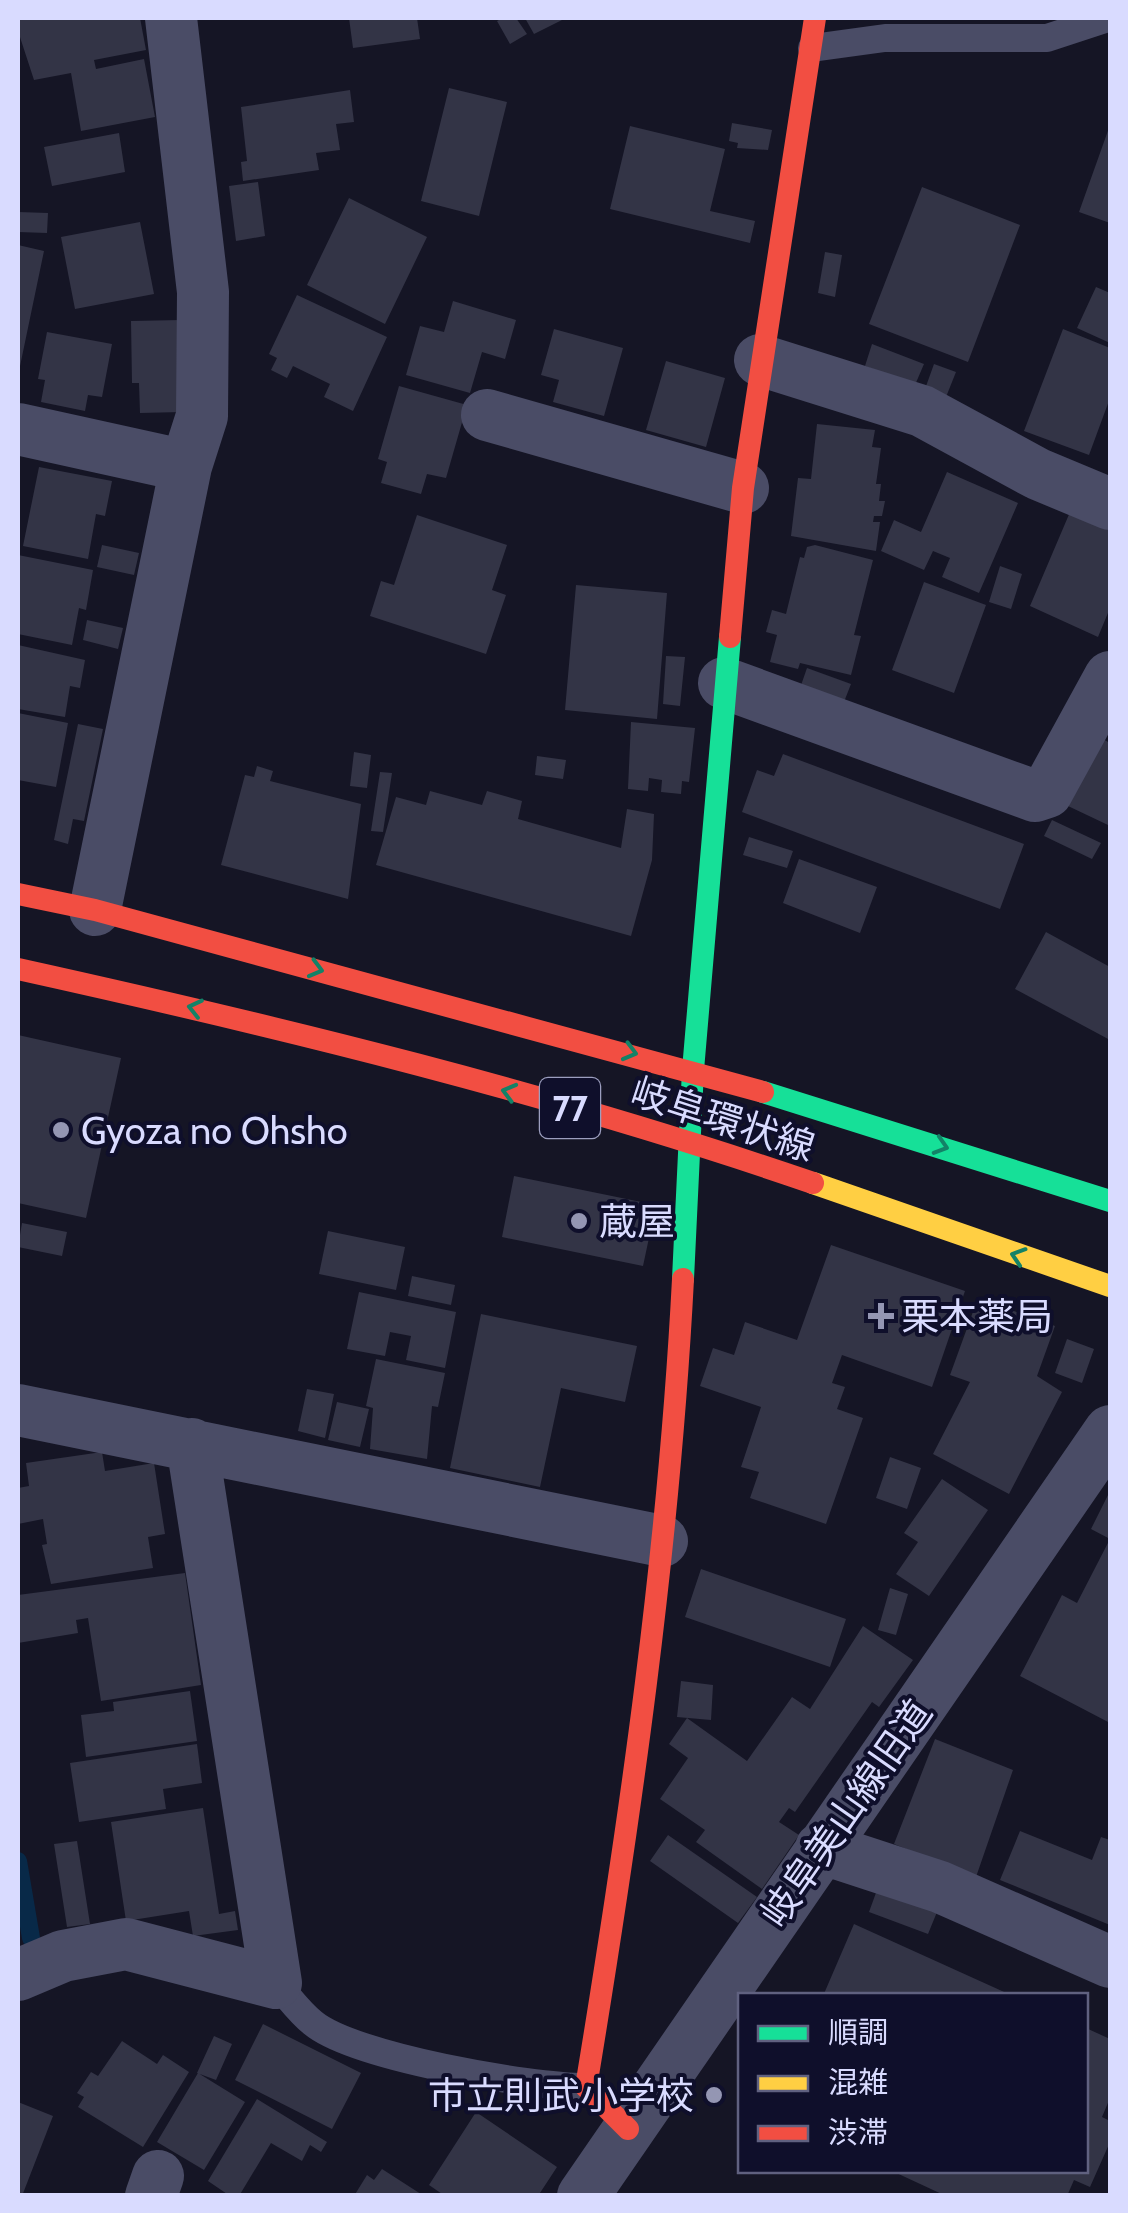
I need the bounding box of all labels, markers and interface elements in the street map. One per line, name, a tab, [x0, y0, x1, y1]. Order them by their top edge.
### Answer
one-way arrow	[307, 957, 324, 978]
one-way arrow	[187, 999, 204, 1020]
one-way arrow	[621, 1041, 638, 1062]
street label: 岐阜環状線	[625, 1067, 821, 1171]
road number: 77	[540, 1078, 600, 1138]
one-way arrow	[501, 1083, 518, 1104]
place label: Gyoza no Ohsho	[81, 1107, 348, 1154]
marker: Gyoza no Ohsho	[50, 1119, 72, 1141]
one-way arrow	[932, 1134, 949, 1155]
place label: 蔵屋	[599, 1198, 675, 1245]
marker: 蔵屋	[568, 1210, 590, 1232]
one-way arrow	[1010, 1247, 1027, 1268]
place label: 栗本薬局	[901, 1293, 1053, 1340]
marker: 栗本薬局	[870, 1305, 892, 1327]
street label: 岐阜美山線旧道	[750, 1691, 942, 1935]
legend	[738, 1993, 1088, 2173]
text: 順調	[828, 2014, 888, 2051]
text: 混雑	[828, 2064, 888, 2101]
place label: 市立則武小学校	[428, 2072, 694, 2119]
marker: 市立則武小学校	[703, 2084, 725, 2106]
text: 渋滞	[828, 2114, 888, 2151]

